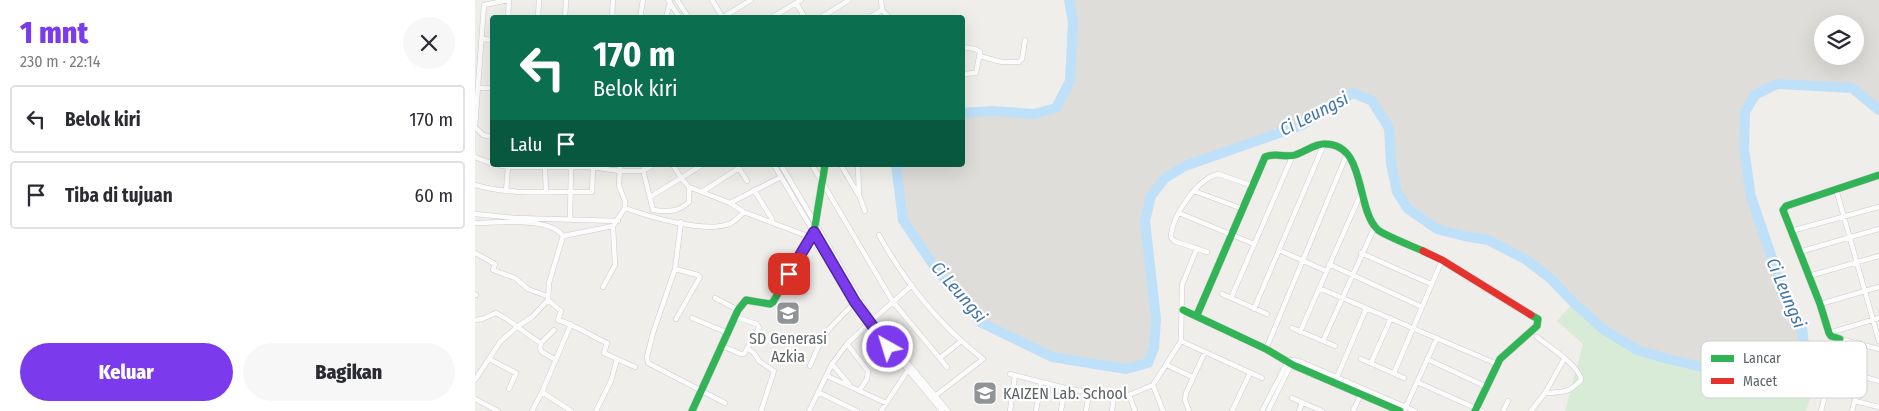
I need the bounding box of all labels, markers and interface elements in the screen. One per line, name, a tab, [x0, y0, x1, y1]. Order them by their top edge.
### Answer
text: 1 mnt	[20, 15, 88, 51]
map controls	[1814, 15, 1864, 65]
button: layers	[1814, 15, 1864, 65]
button: close	[403, 17, 455, 69]
text: 170 m	[593, 33, 676, 75]
icon: left	[510, 35, 575, 100]
text: 230 m · 22:14	[20, 52, 100, 71]
text: Belok kiri	[593, 75, 678, 102]
water label: Ci Leungsi	[1276, 87, 1352, 141]
icon: left	[22, 105, 50, 133]
text: Belok kiri	[65, 108, 141, 131]
text: 170 m	[409, 108, 453, 131]
icon: arrive	[552, 130, 580, 158]
text: Lalu	[510, 133, 542, 156]
icon: arrive	[22, 181, 50, 209]
text: Tiba di tujuan	[65, 184, 173, 207]
text: 60 m	[415, 184, 453, 207]
pin	[768, 253, 810, 295]
water label: Ci Leungsi	[1761, 255, 1811, 332]
water label: Ci Leungsi	[926, 257, 992, 328]
icon: arrive	[775, 260, 803, 288]
school or university icon: SD Generasi Azkia	[775, 300, 801, 326]
position arrow	[861, 320, 913, 372]
place label: SD Generasi Azkia	[749, 329, 827, 366]
legend	[1701, 341, 1867, 398]
button: Keluar	[20, 343, 233, 401]
button: Bagikan	[243, 343, 455, 401]
text: Lancar	[1743, 350, 1781, 367]
text: Macet	[1743, 373, 1777, 390]
school or university icon: KAIZEN Lab. School	[972, 380, 998, 406]
place label: KAIZEN Lab. School	[1003, 384, 1127, 403]

